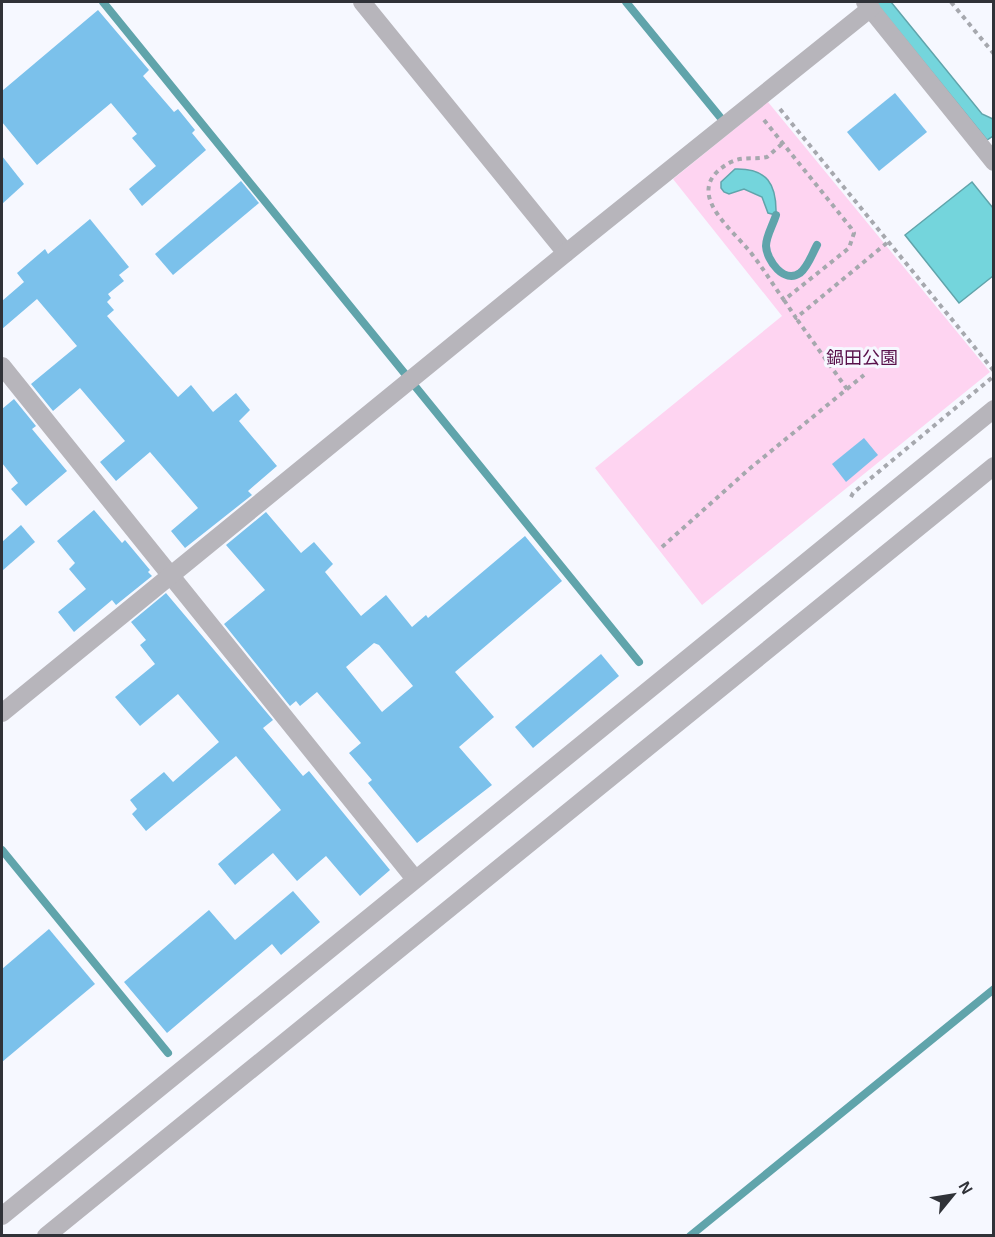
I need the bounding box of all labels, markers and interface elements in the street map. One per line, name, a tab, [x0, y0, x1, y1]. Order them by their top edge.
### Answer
park label: 鍋田公園	[826, 348, 898, 368]
north arrow	[923, 1165, 983, 1225]
text: N	[955, 1178, 976, 1197]

